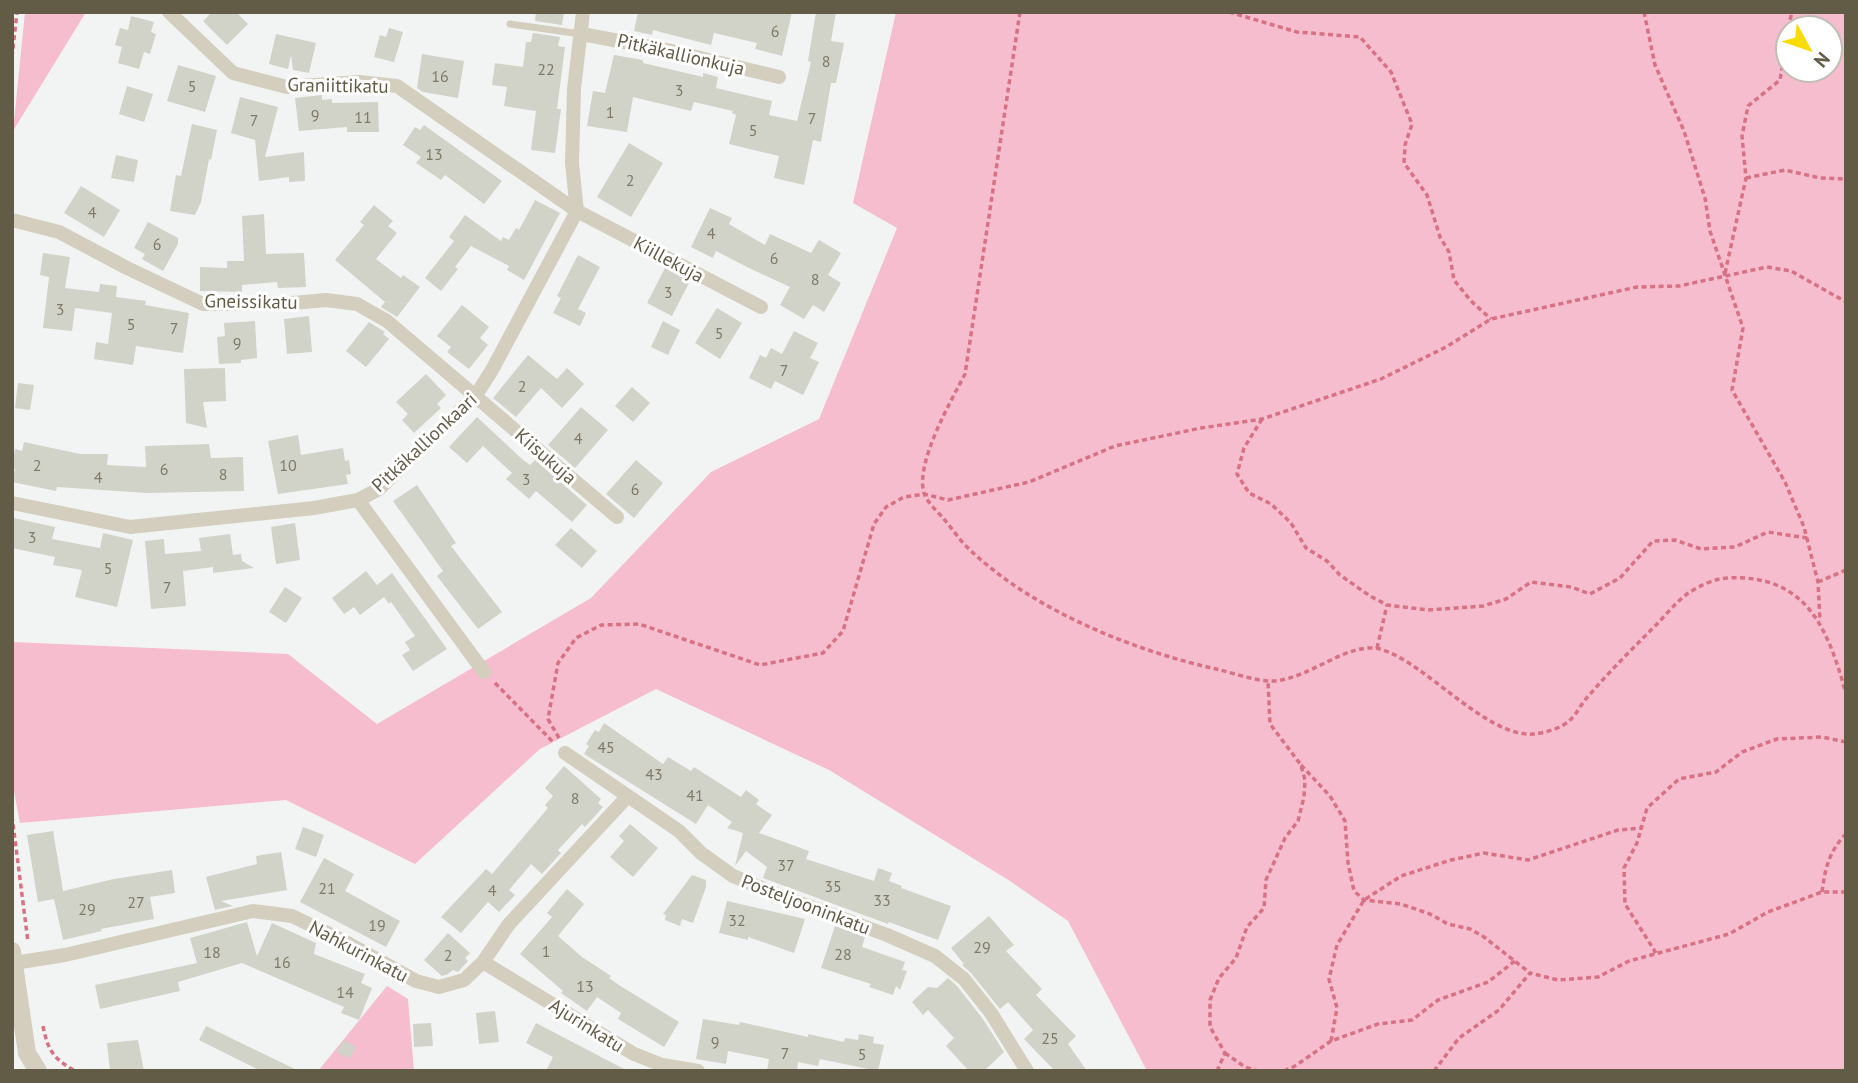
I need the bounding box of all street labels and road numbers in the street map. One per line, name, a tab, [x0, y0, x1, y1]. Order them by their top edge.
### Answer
street label: Pitkäkallionkuja	[615, 28, 747, 80]
street label: Graniittikatu	[287, 72, 389, 98]
street label: Kiillekuja	[630, 230, 708, 288]
street label: Gneissikatu	[204, 288, 298, 314]
street label: Pitkäkallionkaari	[366, 387, 482, 497]
street label: Kiisukuja	[510, 423, 582, 489]
street label: Posteljooninkatu	[738, 868, 874, 940]
street label: Nahkurinkatu	[305, 915, 413, 987]
street label: Ajurinkatu	[545, 993, 629, 1057]

